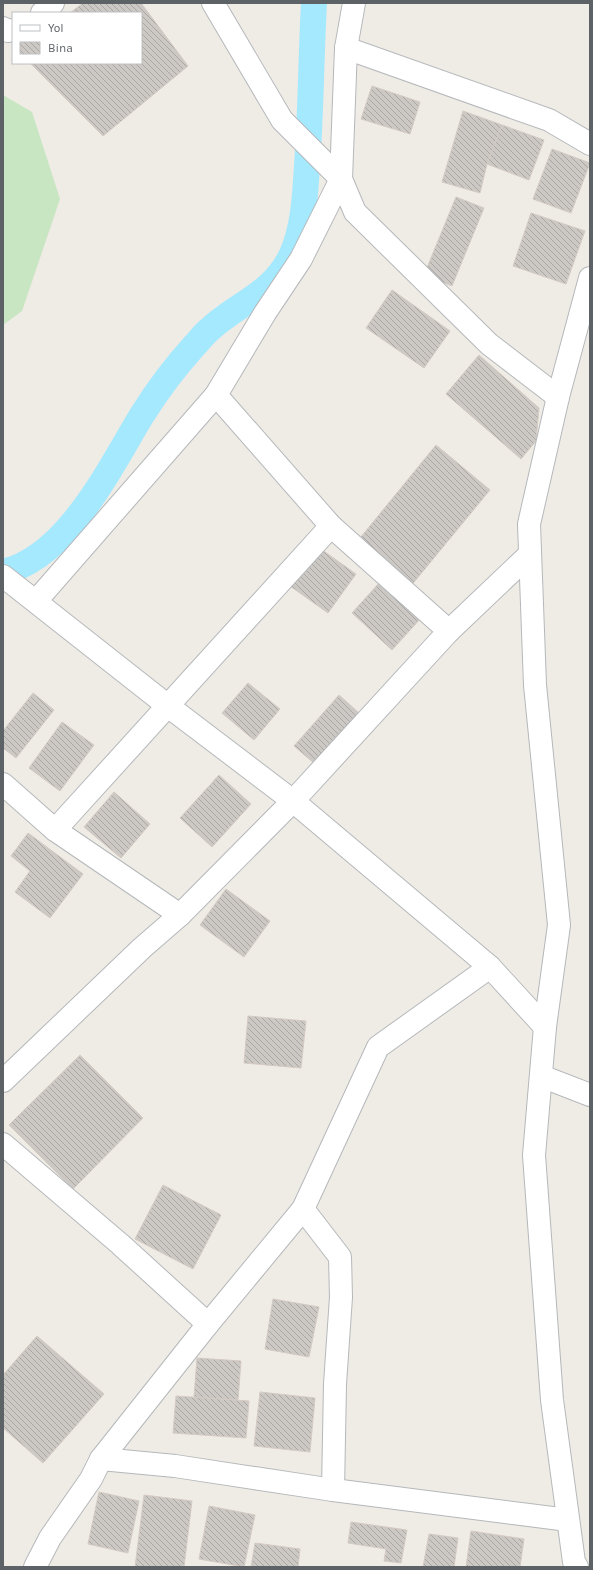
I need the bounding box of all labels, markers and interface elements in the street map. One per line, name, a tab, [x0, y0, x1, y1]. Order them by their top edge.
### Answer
legend	[12, 12, 142, 64]
text: Yol	[48, 21, 64, 35]
text: Bina	[48, 41, 73, 55]

